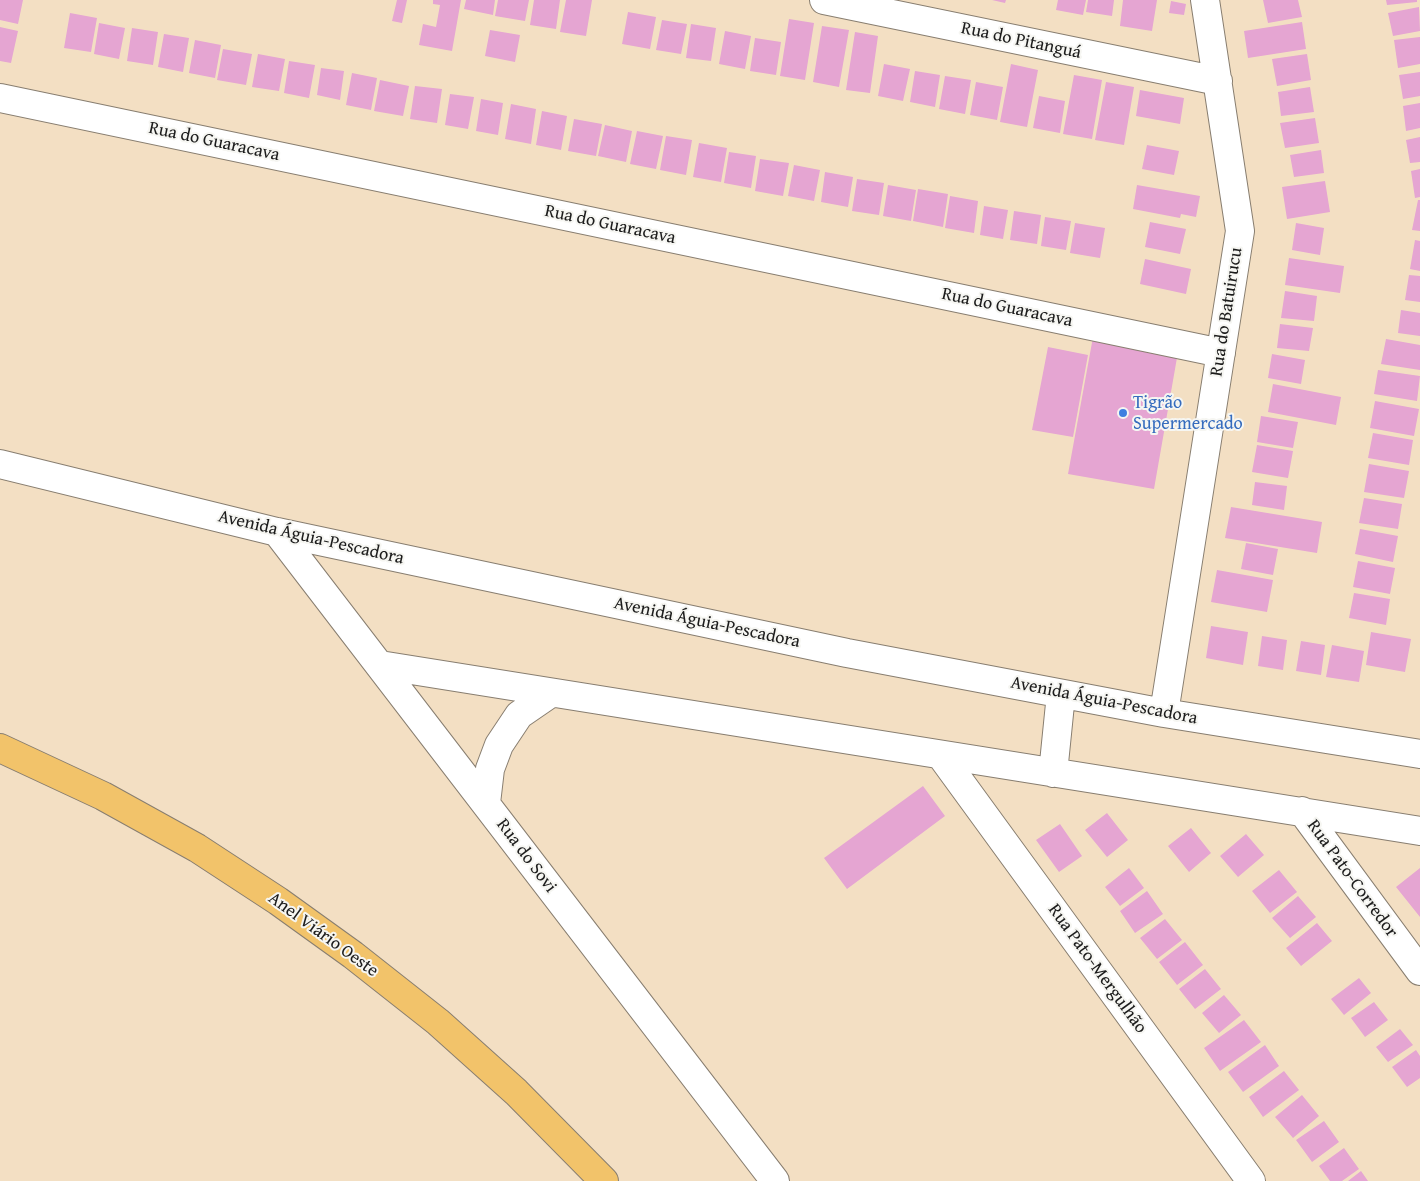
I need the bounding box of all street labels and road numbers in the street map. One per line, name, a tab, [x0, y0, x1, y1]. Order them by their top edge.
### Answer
street label: Rua do Pitanguá	[959, 18, 1083, 64]
street label: Rua do Guaracava	[147, 118, 281, 166]
street label: Rua do Guaracava	[543, 201, 677, 249]
street label: Rua do Batuirucu	[1206, 246, 1248, 378]
street label: Rua do Guaracava	[940, 284, 1074, 332]
street label: Avenida Águia-Pescadora	[216, 506, 406, 570]
street label: Avenida Águia-Pescadora	[612, 593, 802, 653]
street label: Avenida Águia-Pescadora	[1009, 672, 1199, 730]
street label: Rua do Sovi	[491, 815, 561, 897]
street label: Rua Pato-Corredor	[1302, 816, 1402, 942]
street label: Anel Viário Oeste	[264, 888, 382, 982]
street label: Rua Pato-Mergulhão	[1043, 900, 1151, 1038]

